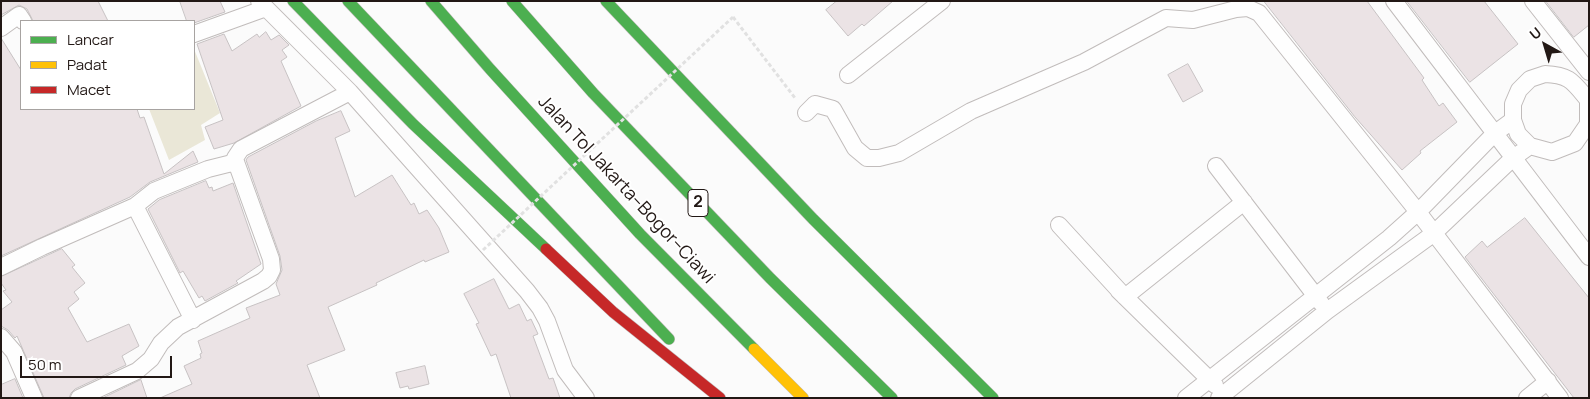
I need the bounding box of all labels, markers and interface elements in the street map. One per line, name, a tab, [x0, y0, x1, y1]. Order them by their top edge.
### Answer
legend	[20, 20, 195, 110]
north arrow	[1520, 20, 1570, 70]
text: U	[1525, 22, 1545, 44]
text: Lancar	[67, 29, 114, 50]
text: Padat	[67, 54, 107, 75]
text: Macet	[67, 79, 111, 100]
street label: Jalan Tol Jakarta–Bogor–Ciawi	[533, 92, 719, 288]
road number: 2	[688, 190, 708, 217]
scale bar	[22, 346, 175, 378]
text: 50 m	[28, 354, 62, 375]

